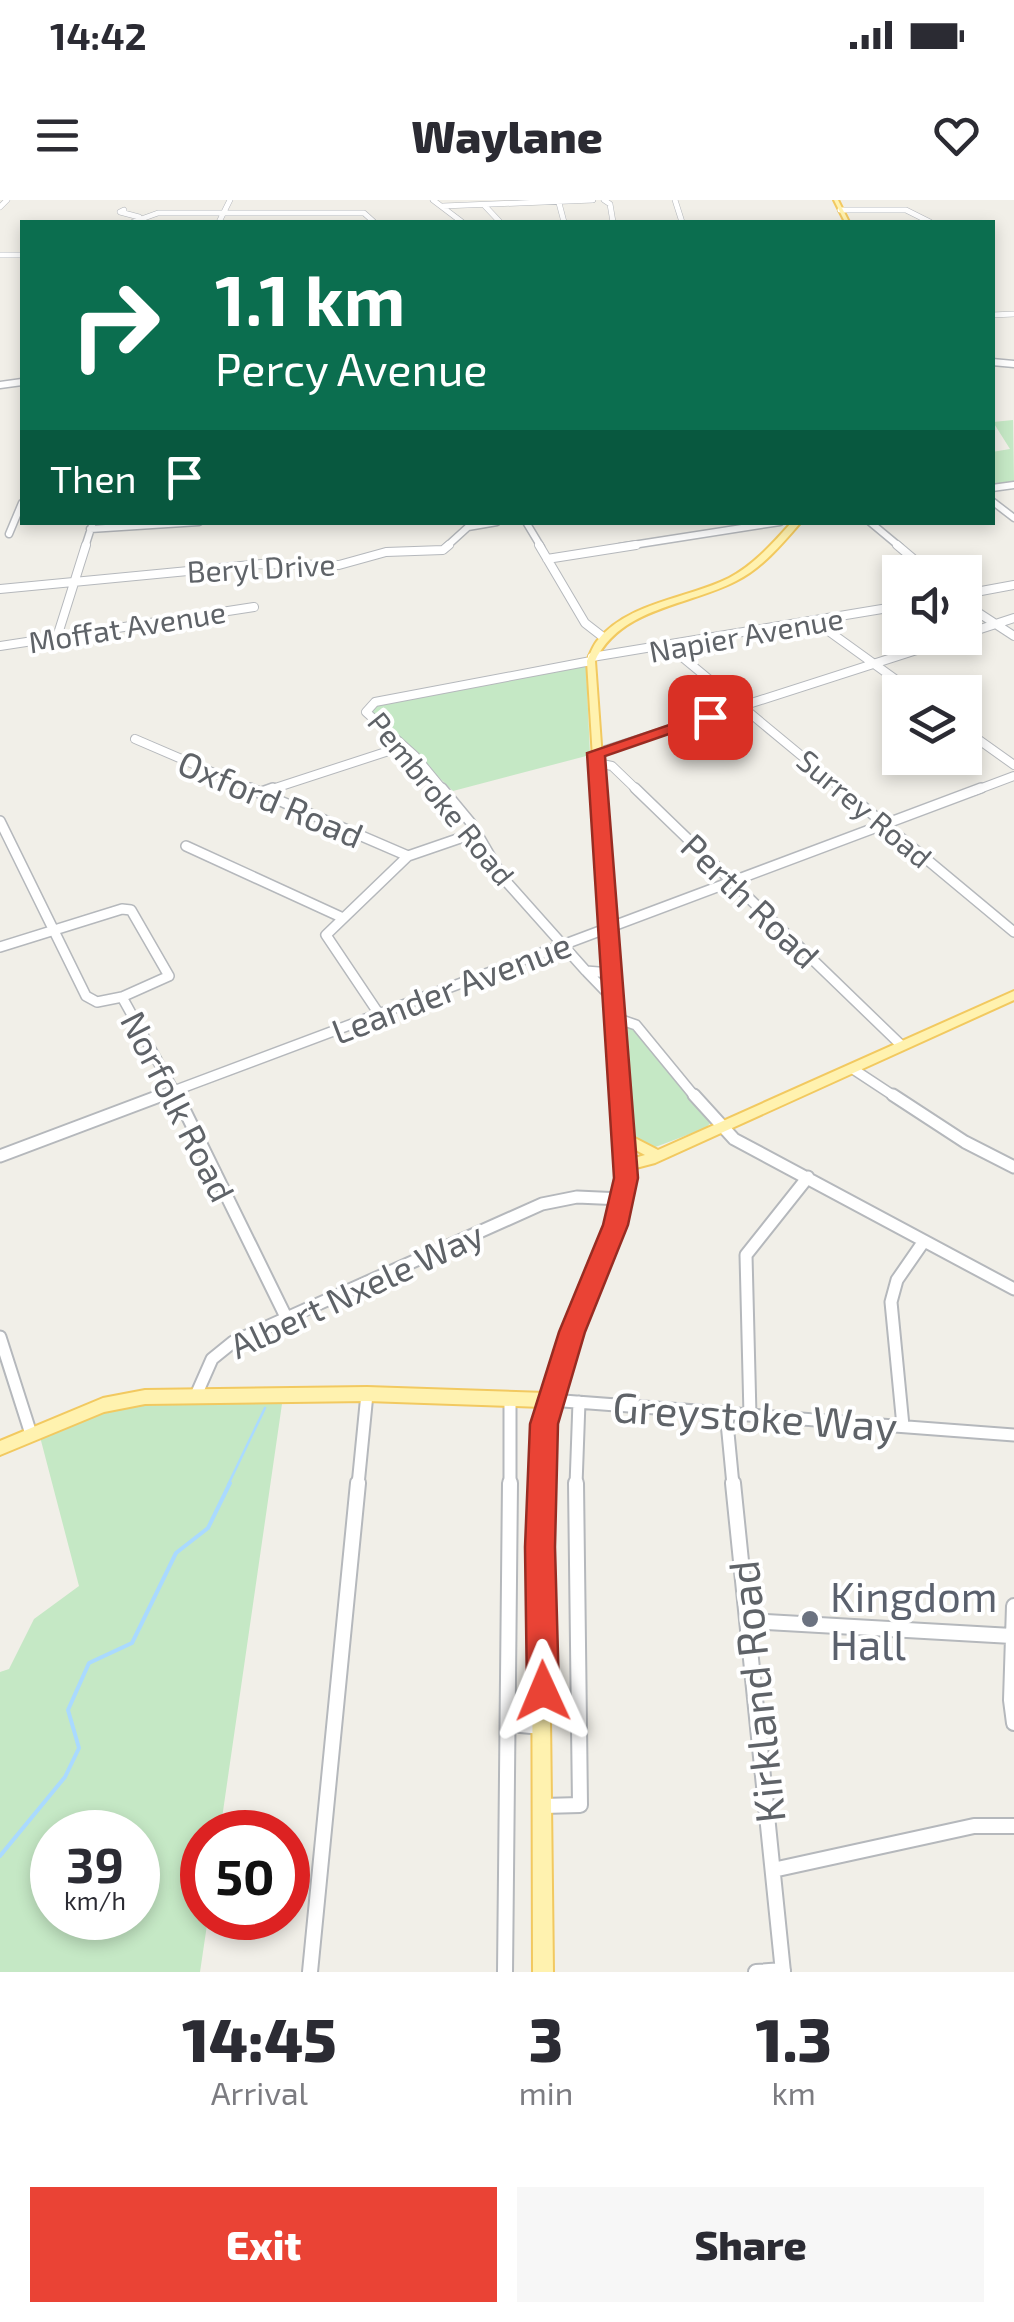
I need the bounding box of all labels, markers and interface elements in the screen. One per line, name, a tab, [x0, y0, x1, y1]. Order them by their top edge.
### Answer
text: 14:42	[50, 12, 147, 58]
icon: menu	[30, 108, 85, 163]
text: Waylane	[411, 108, 603, 162]
icon: heart	[929, 108, 984, 163]
text: 1.1 km	[215, 256, 405, 340]
icon: right	[50, 260, 180, 390]
text: Percy Avenue	[215, 341, 487, 395]
icon: arrive	[157, 450, 212, 505]
text: Then	[50, 455, 137, 501]
street label: Beryl Drive	[186, 545, 336, 589]
map controls	[882, 555, 982, 775]
button: sound	[882, 555, 982, 655]
street label: Moffat Avenue	[26, 593, 228, 659]
street label: Napier Avenue	[646, 599, 846, 669]
pin	[668, 675, 753, 760]
button: layers	[882, 675, 982, 775]
icon: arrive	[683, 690, 738, 745]
street label: Pembroke Road	[361, 704, 523, 892]
street label: Oxford Road	[172, 740, 370, 856]
street label: Surrey Road	[790, 741, 940, 875]
street label: Perth Road	[673, 824, 829, 976]
street label: Leander Avenue	[326, 922, 576, 1052]
street label: Norfolk Road	[113, 1004, 245, 1208]
street label: Albert Nxele Way	[223, 1212, 489, 1366]
street label: Greystoke Way	[611, 1380, 899, 1450]
street label: Kirkland Road	[716, 1558, 794, 1826]
place label: Kingdom Hall	[830, 1570, 998, 1668]
marker: Kingdom Hall	[799, 1608, 821, 1630]
position arrow	[491, 1639, 595, 1743]
speed limit sign: 50	[180, 1810, 310, 1940]
text: 39	[66, 1833, 124, 1893]
text: km/h	[64, 1885, 126, 1915]
text: 14:45	[182, 2002, 337, 2074]
text: 3	[529, 2002, 563, 2074]
text: 1.3	[755, 2002, 832, 2074]
text: Arrival	[211, 2073, 308, 2111]
text: min	[519, 2073, 573, 2111]
text: km	[772, 2073, 816, 2111]
button: Exit	[30, 2187, 497, 2302]
button: Share	[517, 2187, 984, 2302]

